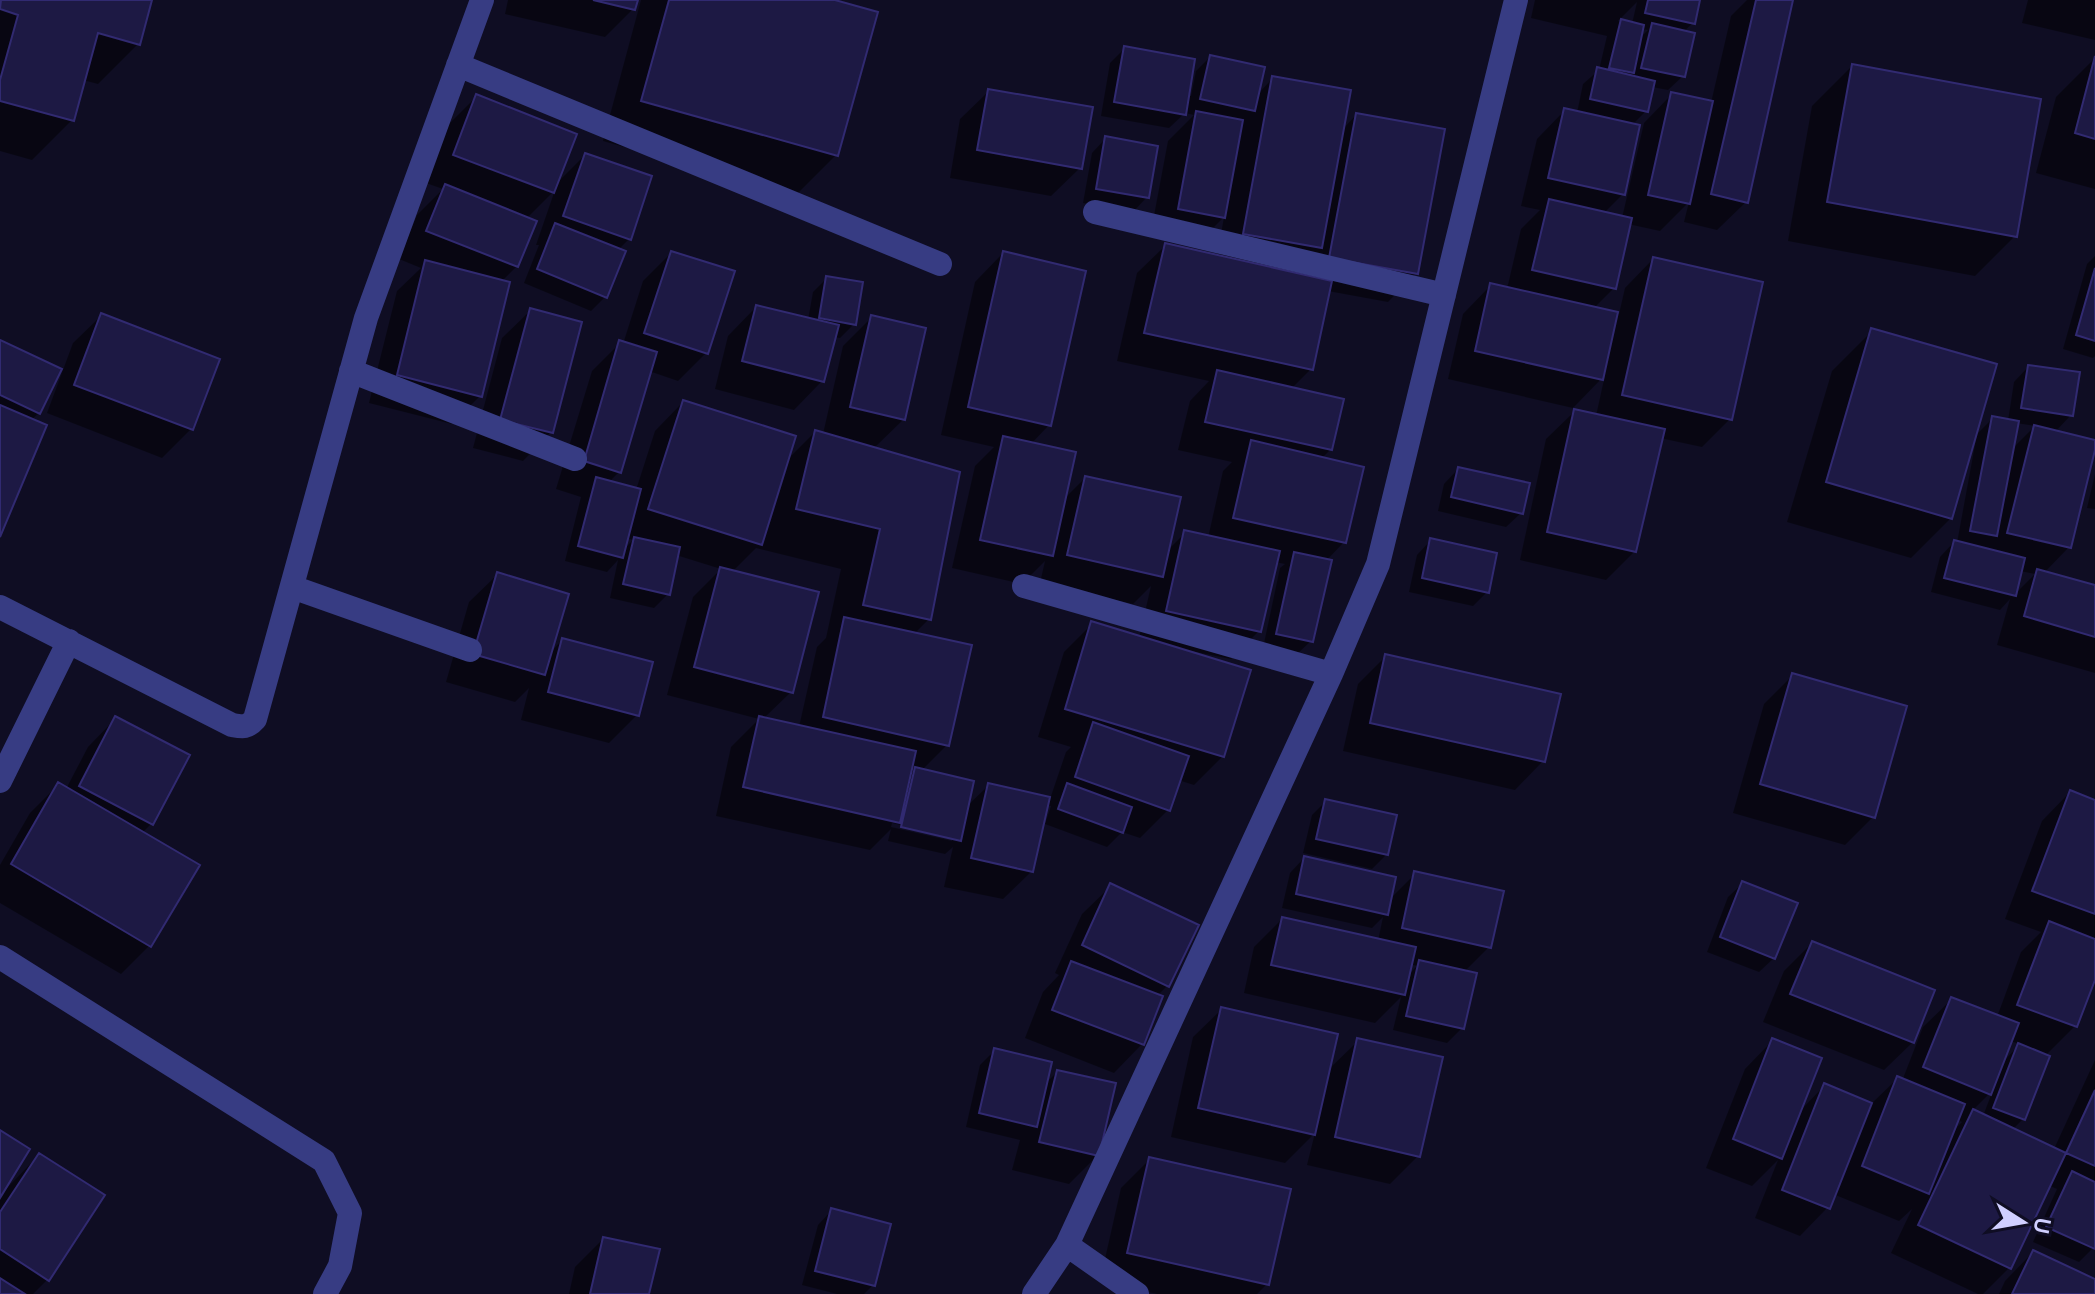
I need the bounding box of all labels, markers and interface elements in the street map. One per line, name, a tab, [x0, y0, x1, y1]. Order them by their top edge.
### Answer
north arrow	[1983, 1182, 2063, 1262]
text: U	[2027, 1215, 2057, 1236]

